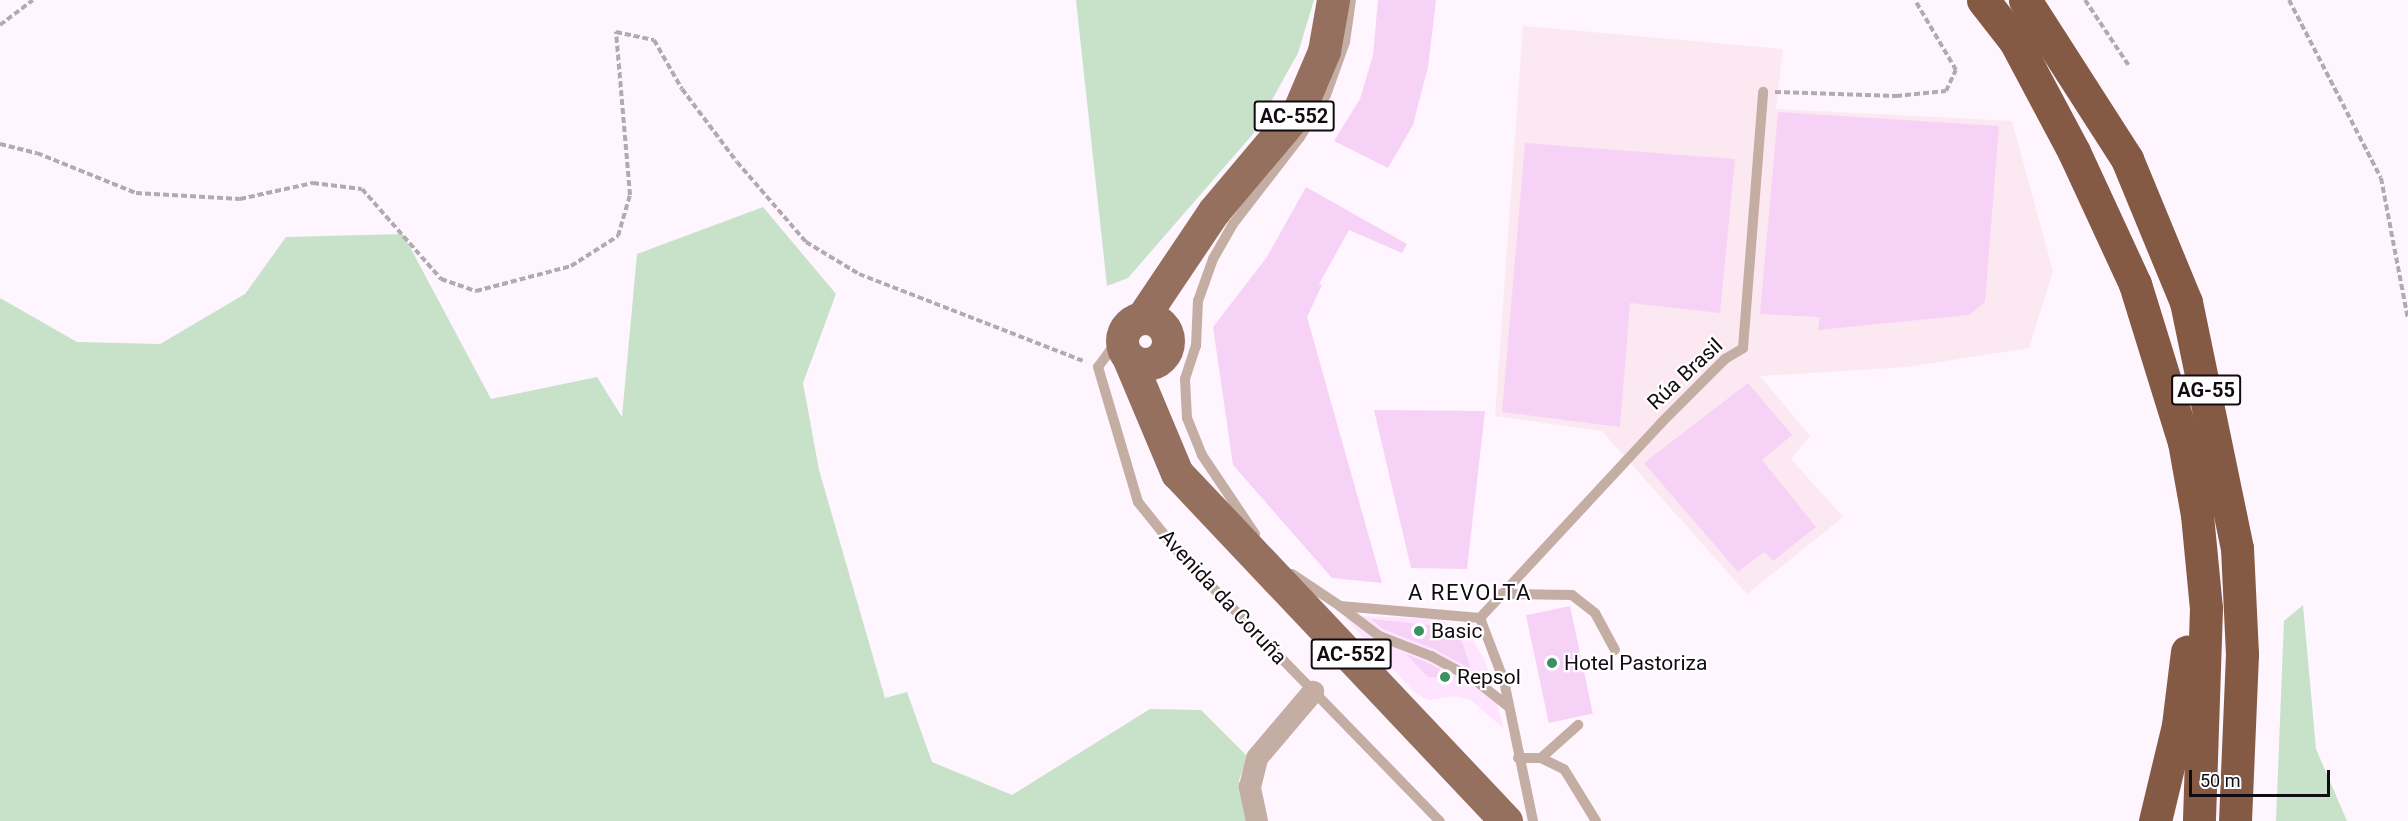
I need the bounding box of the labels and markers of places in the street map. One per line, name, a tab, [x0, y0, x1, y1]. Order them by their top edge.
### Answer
place label: Basic	[1431, 618, 1482, 644]
marker: Basic	[1412, 624, 1426, 638]
place label: Hotel Pastoriza	[1564, 650, 1707, 676]
marker: Hotel Pastoriza	[1545, 656, 1559, 670]
place label: Repsol	[1457, 664, 1521, 690]
marker: Repsol	[1438, 670, 1452, 684]

